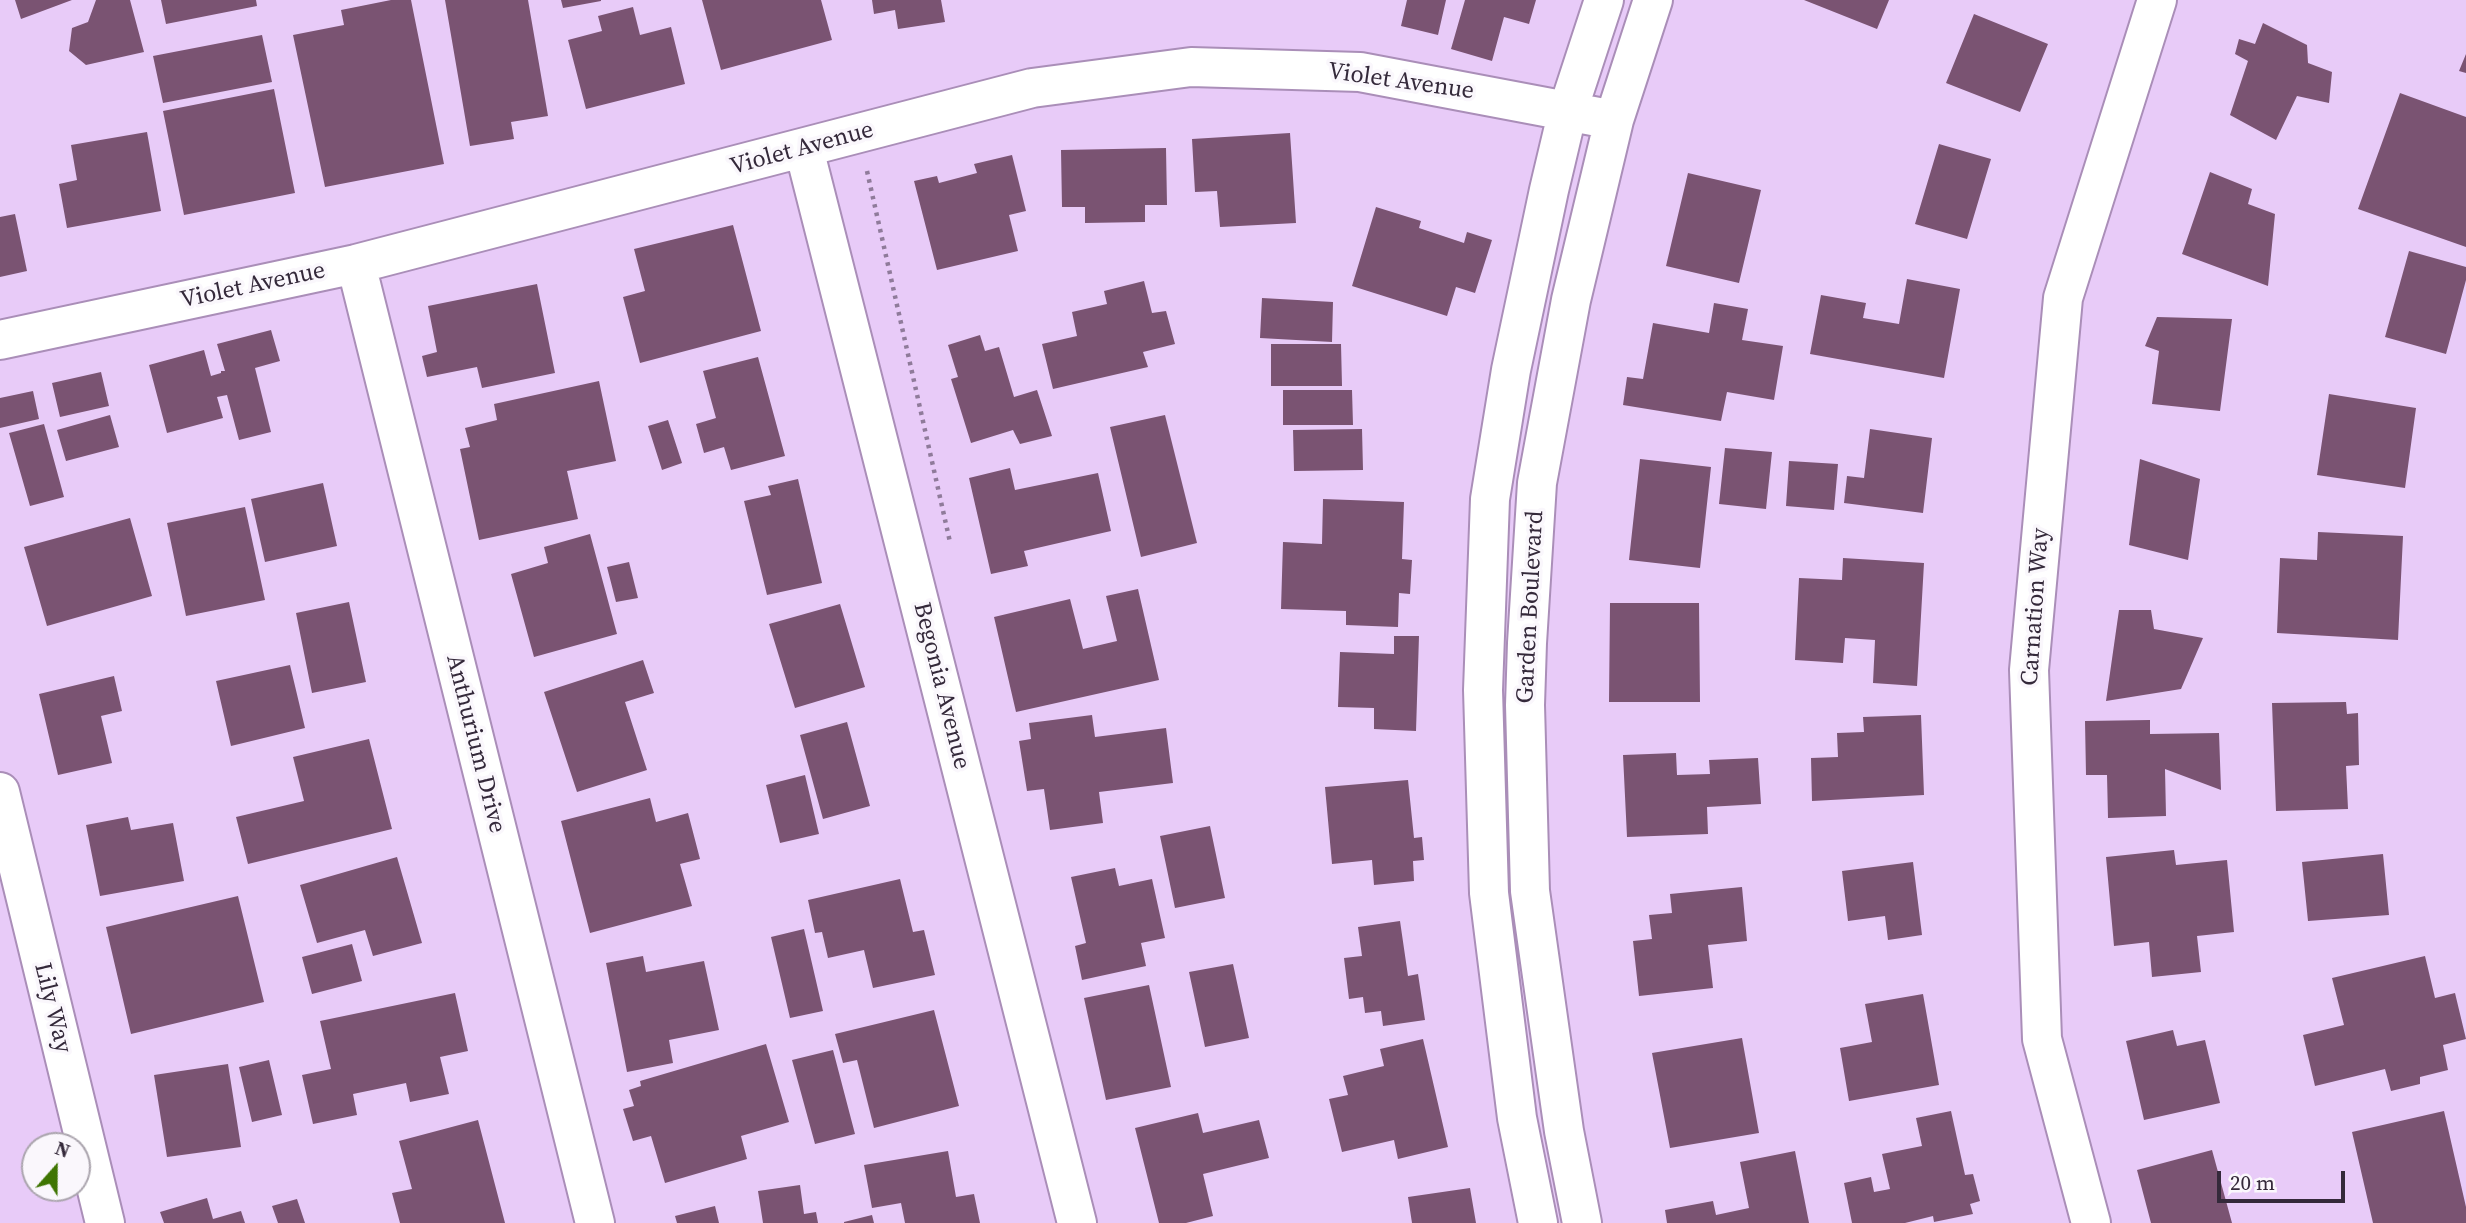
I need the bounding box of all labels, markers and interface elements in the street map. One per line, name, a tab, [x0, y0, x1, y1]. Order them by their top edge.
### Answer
street label: Violet Avenue	[1326, 58, 1476, 106]
street label: Violet Avenue	[727, 116, 877, 182]
street label: Violet Avenue	[178, 257, 328, 315]
street label: Garden Boulevard	[1512, 510, 1550, 704]
street label: Carnation Way	[2016, 527, 2056, 687]
street label: Begonia Avenue	[906, 600, 976, 772]
street label: Anthurium Drive	[439, 652, 511, 836]
street label: Lily Way	[27, 960, 77, 1056]
north arrow	[21, 1132, 91, 1202]
text: N	[52, 1135, 74, 1164]
scale bar	[2221, 1156, 2349, 1200]
text: 20 m	[2230, 1168, 2275, 1197]

